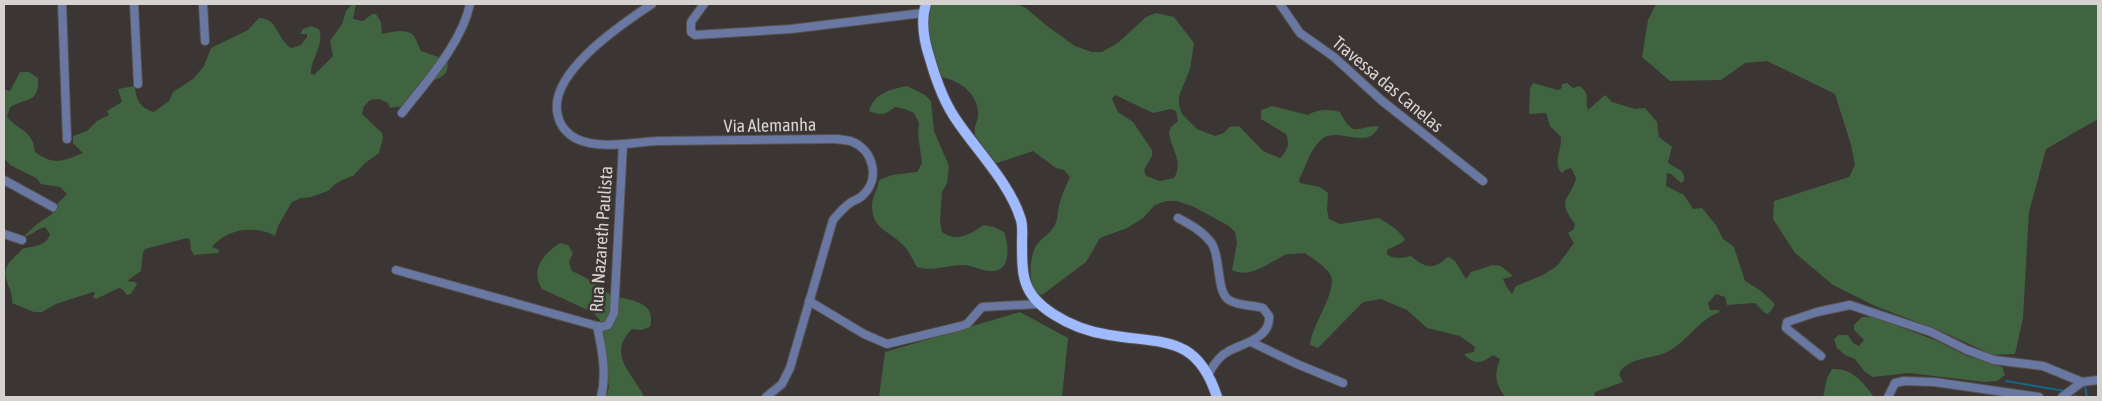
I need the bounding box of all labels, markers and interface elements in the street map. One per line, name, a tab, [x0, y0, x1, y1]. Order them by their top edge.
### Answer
street label: Travessa das Canelas	[1329, 32, 1447, 136]
street label: Via Alemanha	[724, 114, 816, 136]
street label: Rua Nazareth Paulista	[585, 165, 617, 313]

